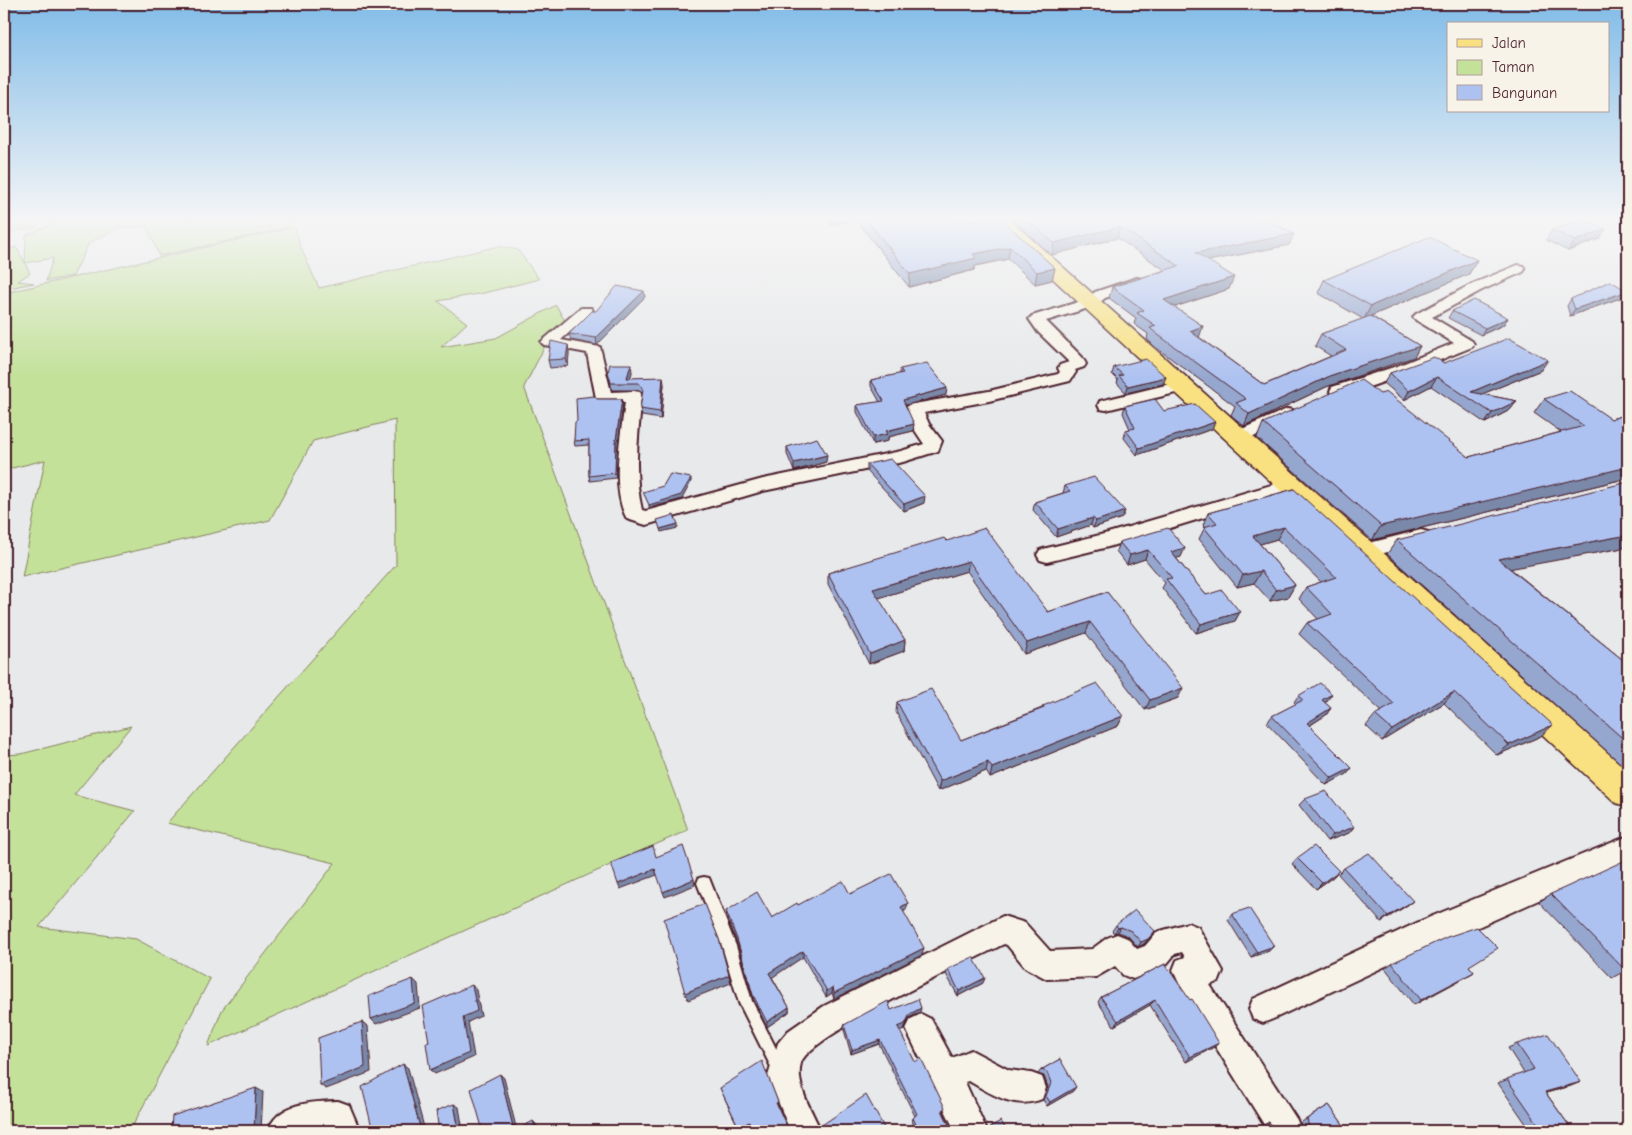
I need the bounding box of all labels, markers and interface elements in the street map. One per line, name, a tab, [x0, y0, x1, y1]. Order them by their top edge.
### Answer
legend	[1447, 22, 1610, 112]
text: Jalan	[1492, 34, 1526, 52]
text: Taman	[1492, 58, 1535, 76]
text: Bangunan	[1492, 84, 1557, 102]

